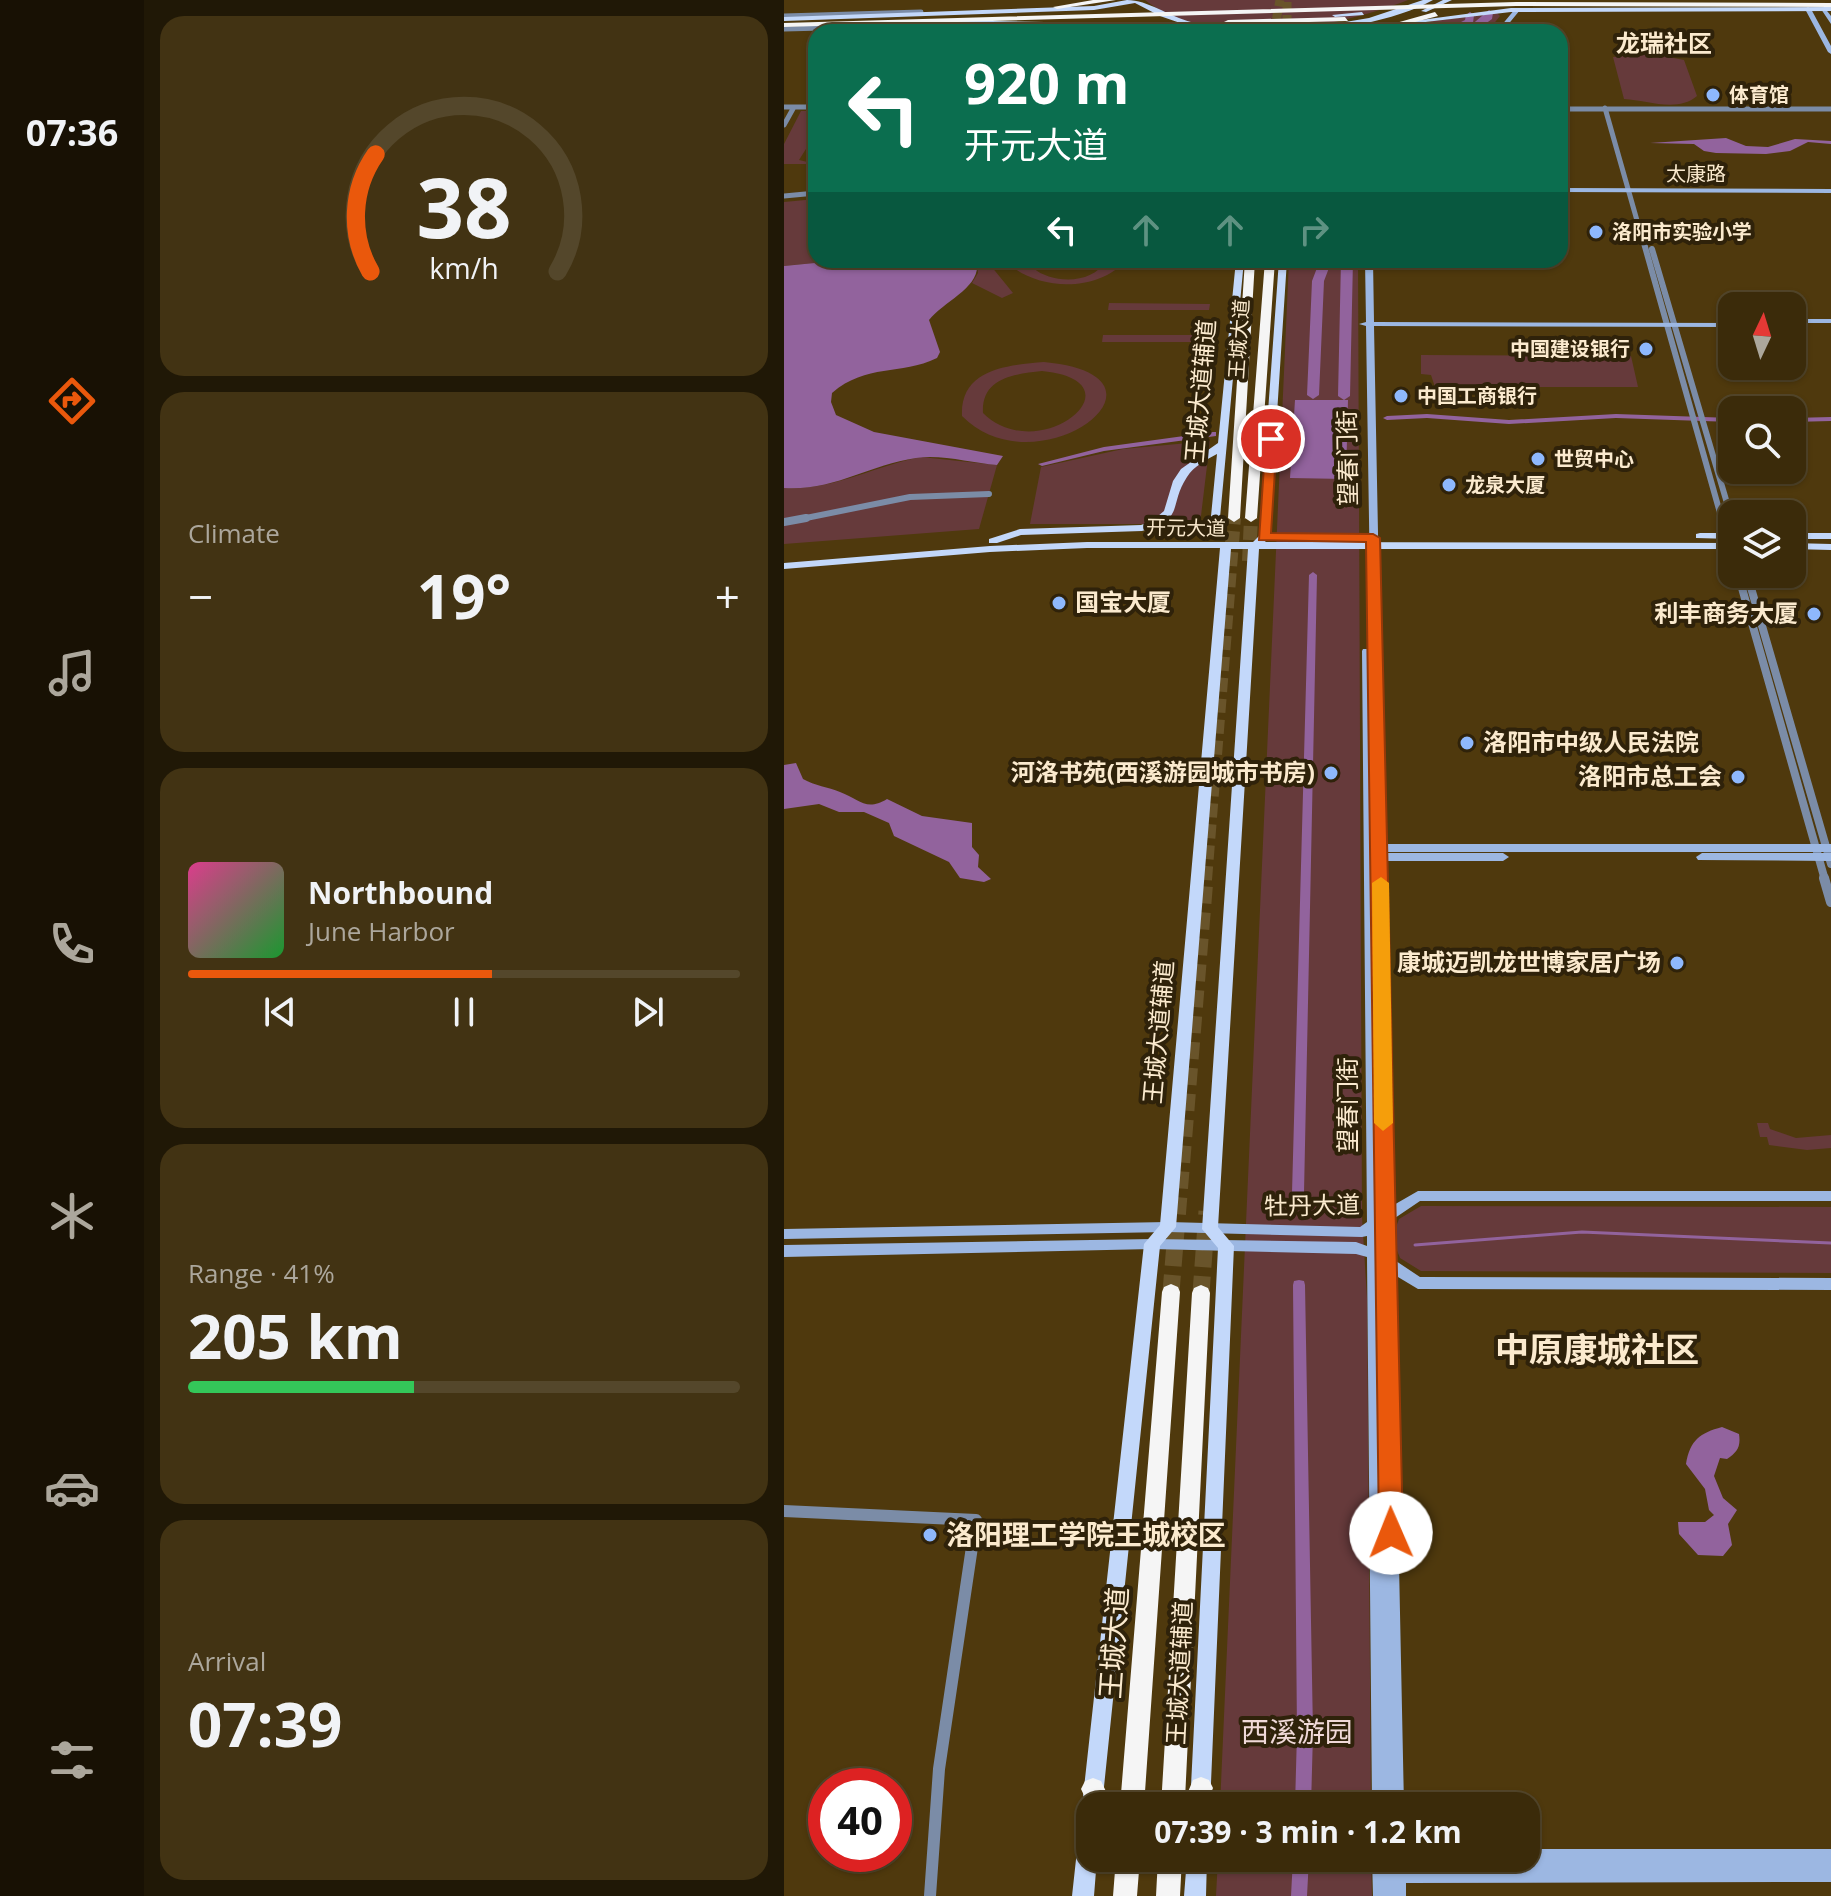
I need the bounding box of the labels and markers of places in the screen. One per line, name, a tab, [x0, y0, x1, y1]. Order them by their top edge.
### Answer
place label: 体育馆	[1729, 81, 1789, 108]
marker: 体育馆	[1704, 86, 1722, 104]
place label: 洛阳市实验小学	[1612, 218, 1752, 245]
marker: 洛阳市实验小学	[1587, 223, 1605, 241]
place label: 中国建设银行	[1510, 335, 1630, 362]
marker: 中国建设银行	[1637, 340, 1655, 358]
place label: 中国工商银行	[1417, 382, 1537, 409]
marker: 中国工商银行	[1392, 387, 1410, 405]
pin	[1237, 405, 1305, 473]
place label: 世贸中心	[1554, 445, 1634, 472]
marker: 世贸中心	[1529, 450, 1547, 468]
place label: 龙泉大厦	[1465, 471, 1545, 498]
marker: 龙泉大厦	[1440, 476, 1458, 494]
place label: 国宝大厦	[1075, 585, 1171, 618]
marker: 国宝大厦	[1050, 594, 1068, 612]
place label: 利丰商务大厦	[1654, 596, 1798, 629]
marker: 利丰商务大厦	[1805, 605, 1823, 623]
place label: 洛阳市中级人民法院	[1483, 725, 1699, 758]
marker: 洛阳市中级人民法院	[1458, 734, 1476, 752]
place label: 河洛书苑(西溪游园城市书房)	[1011, 755, 1315, 788]
place label: 洛阳市总工会	[1578, 759, 1722, 792]
marker: 河洛书苑(西溪游园城市书房)	[1322, 764, 1340, 782]
marker: 洛阳市总工会	[1729, 768, 1747, 786]
place label: 康城迈凯龙世博家居广场	[1397, 945, 1661, 978]
marker: 康城迈凯龙世博家居广场	[1668, 954, 1686, 972]
place label: 洛阳理工学院王城校区	[946, 1515, 1226, 1553]
marker: 洛阳理工学院王城校区	[921, 1526, 939, 1544]

